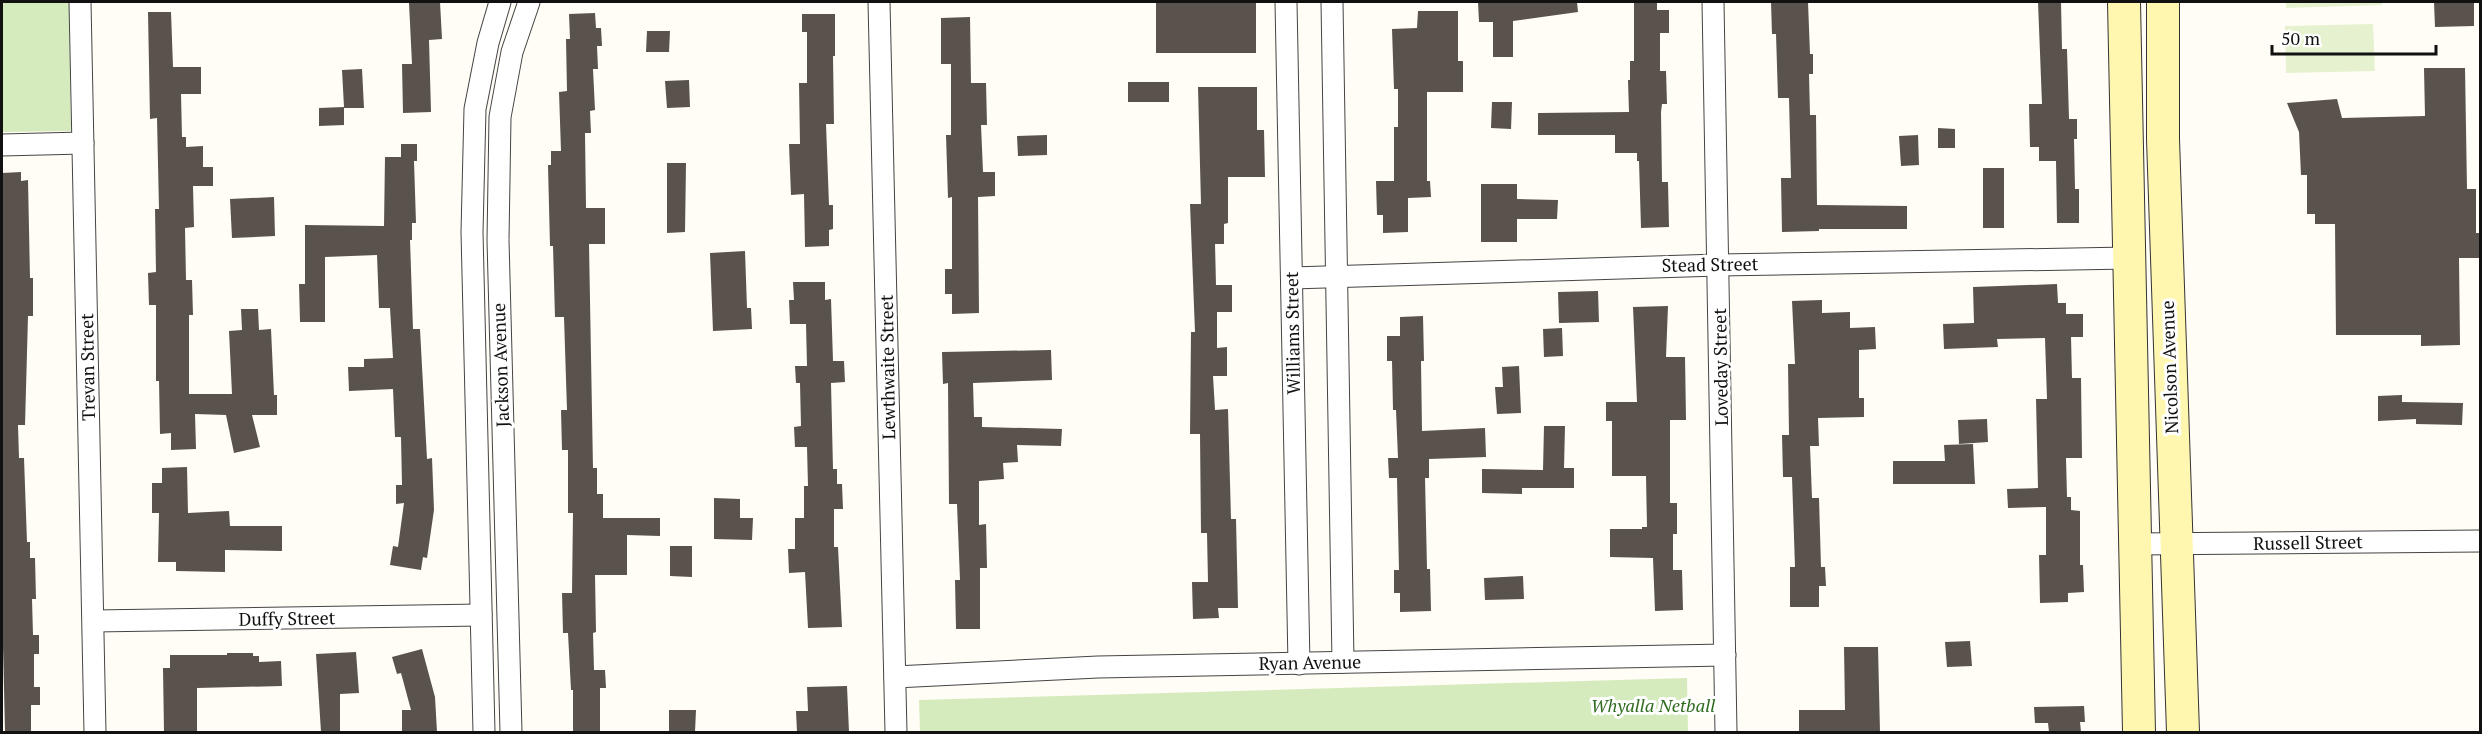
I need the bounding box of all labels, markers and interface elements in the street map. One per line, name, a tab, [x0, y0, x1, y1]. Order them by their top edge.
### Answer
scale bar	[2272, 18, 2436, 56]
text: 50 m	[2281, 26, 2321, 50]
street label: Stead Street	[1661, 251, 1759, 277]
street label: Williams Street	[1279, 271, 1305, 395]
street label: Lewthwaite Street	[874, 294, 900, 440]
street label: Nicolson Avenue	[2155, 300, 2183, 434]
street label: Jackson Avenue	[486, 302, 514, 428]
street label: Loveday Street	[1707, 308, 1733, 426]
street label: Trevan Street	[74, 313, 100, 421]
street label: Russell Street	[2253, 529, 2363, 555]
street label: Duffy Street	[238, 605, 336, 631]
street label: Ryan Avenue	[1258, 649, 1362, 675]
park label: Whyalla Netball	[1591, 693, 1715, 717]

